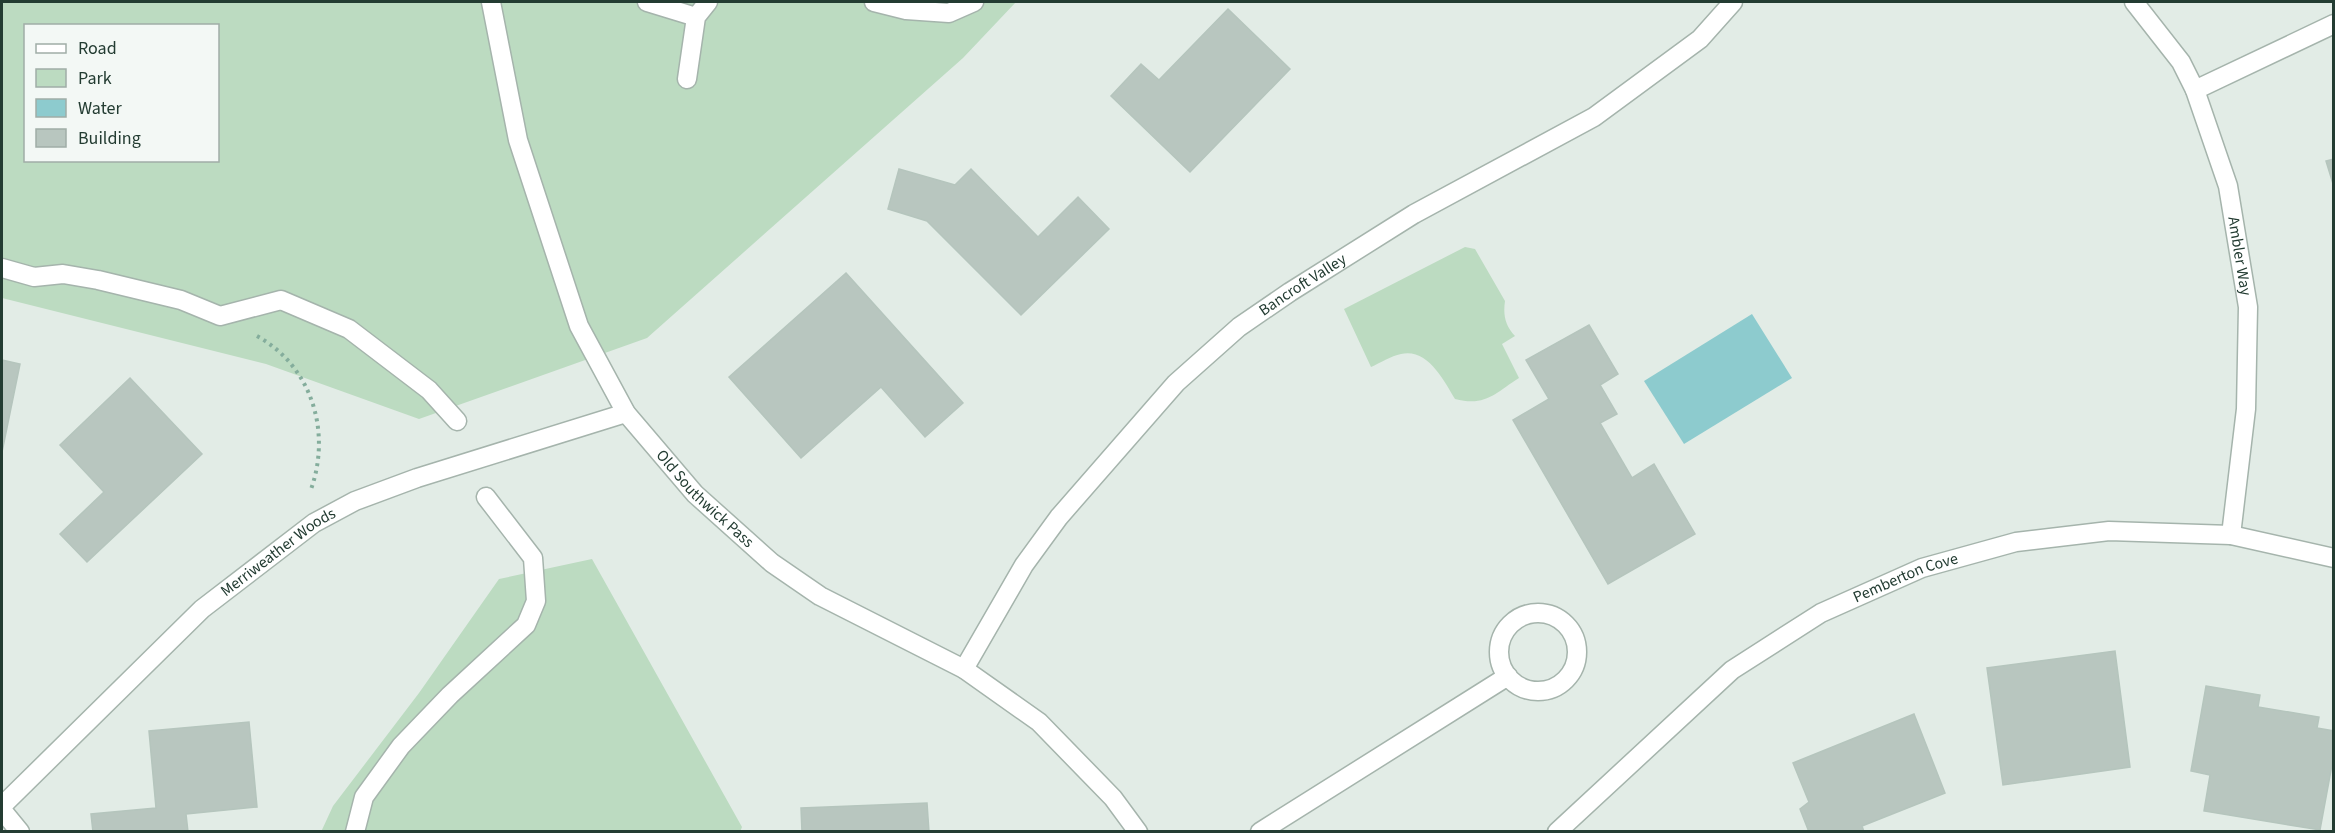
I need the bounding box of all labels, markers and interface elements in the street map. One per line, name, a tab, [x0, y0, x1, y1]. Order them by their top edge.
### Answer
legend	[24, 24, 219, 162]
text: Road	[78, 36, 117, 61]
text: Park	[78, 66, 112, 91]
text: Water	[78, 96, 122, 121]
text: Building	[78, 126, 141, 151]
street label: Ambler Way	[2222, 215, 2257, 298]
street label: Bancroft Valley	[1254, 248, 1351, 321]
street label: Old Southwick Pass	[651, 445, 759, 553]
street label: Merriweather Woods	[216, 502, 340, 602]
street label: Pemberton Cove	[1850, 548, 1961, 608]

